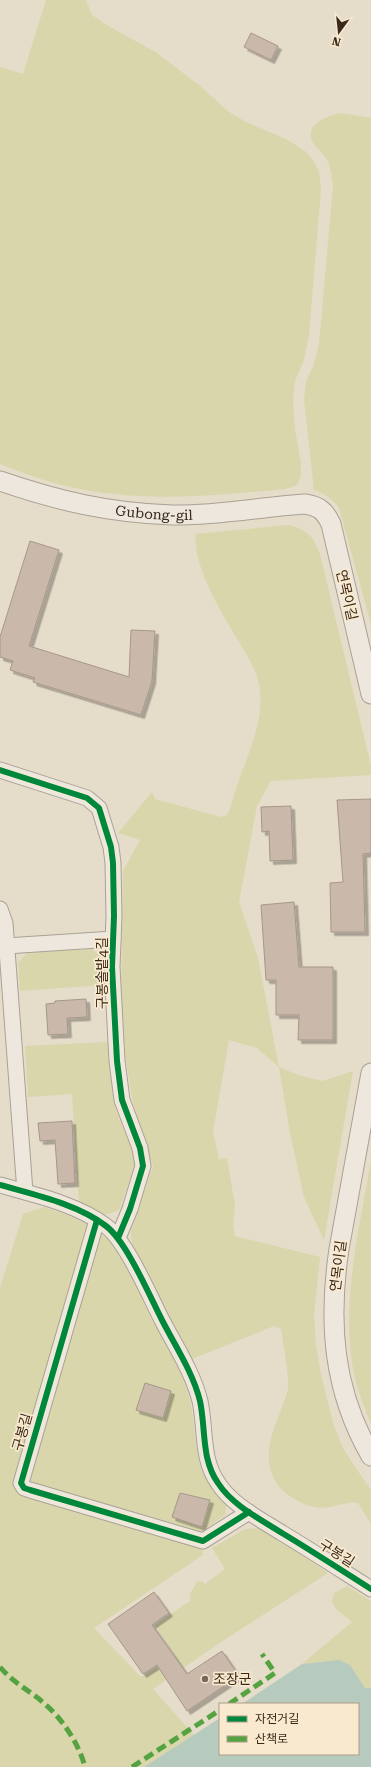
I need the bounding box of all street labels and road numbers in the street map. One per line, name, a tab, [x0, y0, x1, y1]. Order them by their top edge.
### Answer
street label: Gubong-gil	[114, 502, 194, 523]
street label: 연목이길	[333, 568, 361, 622]
street label: 구봉솔밭4길	[94, 937, 110, 1009]
street label: 연목이길	[327, 1239, 349, 1293]
street label: 구봉길	[9, 1411, 35, 1453]
street label: 구봉길	[316, 1536, 358, 1570]

